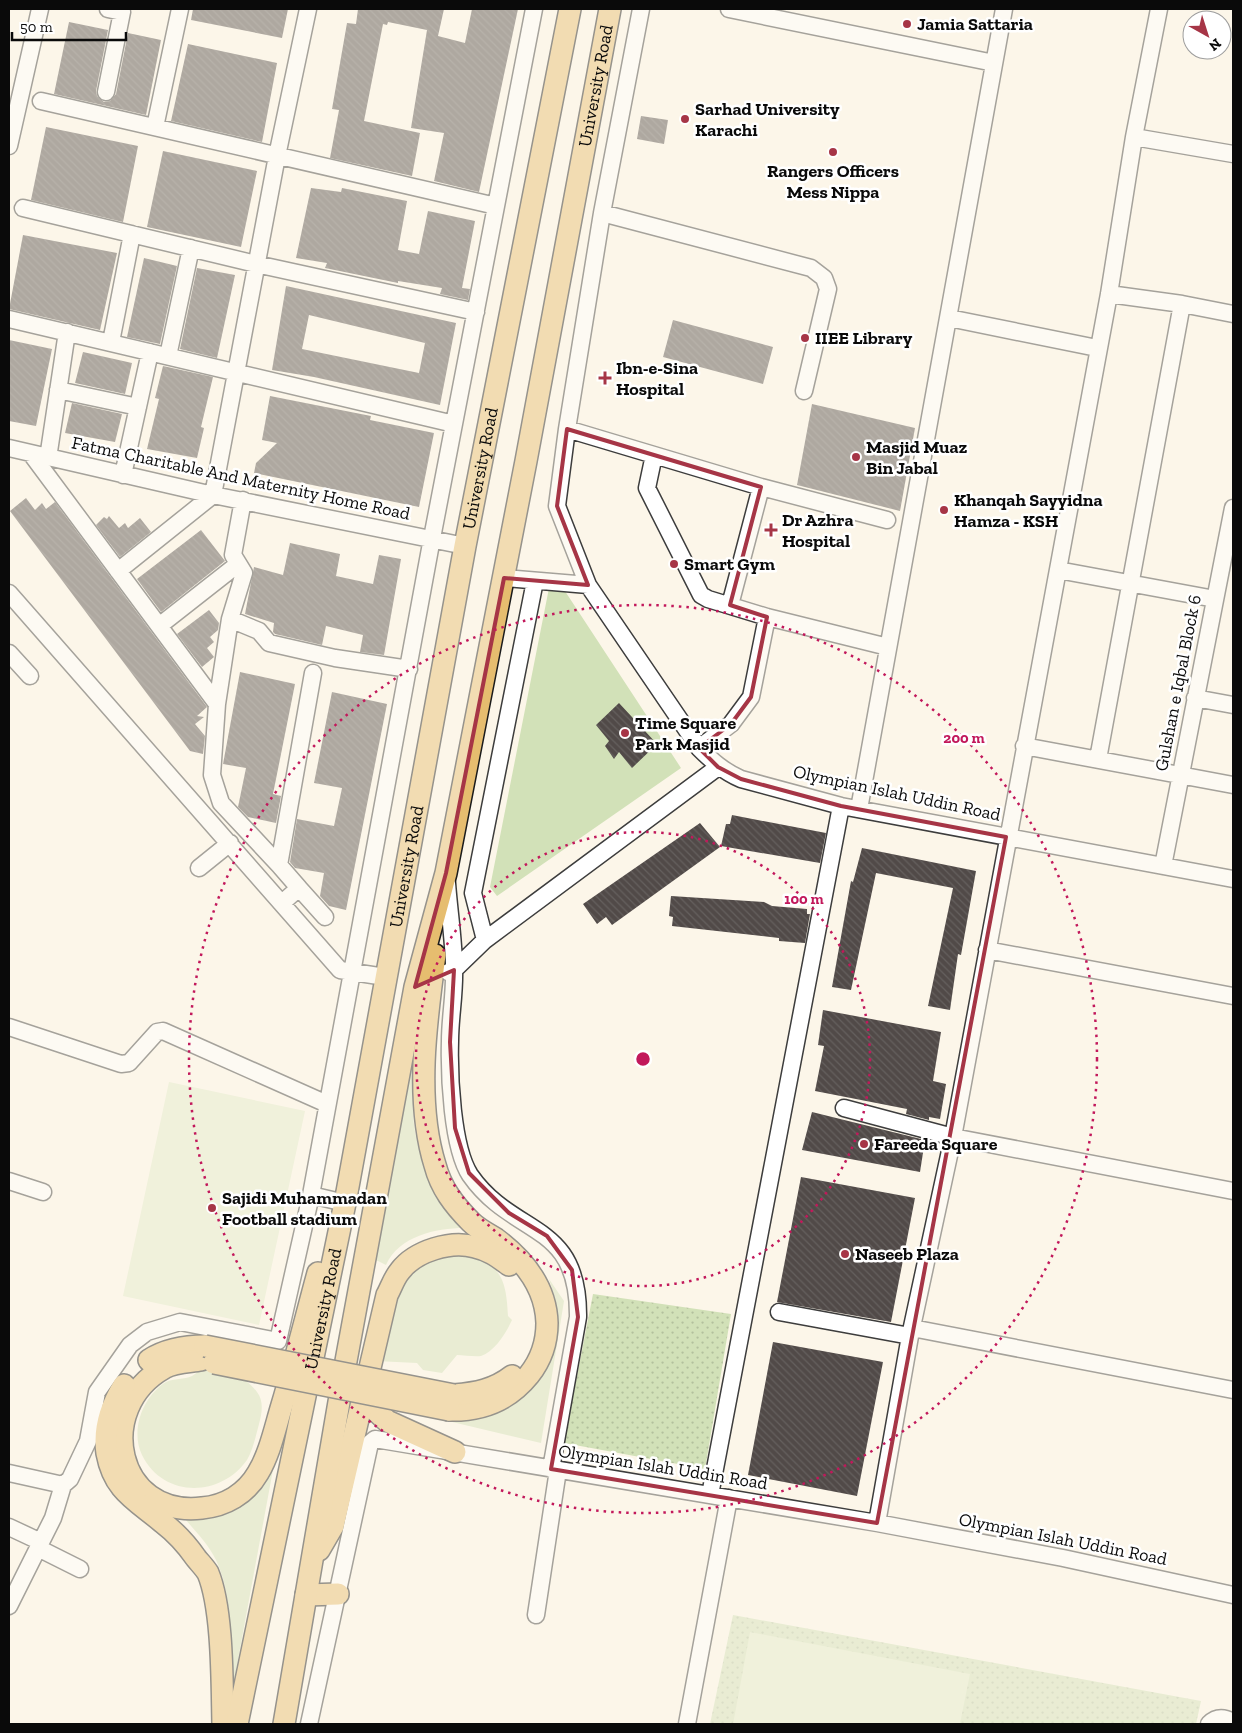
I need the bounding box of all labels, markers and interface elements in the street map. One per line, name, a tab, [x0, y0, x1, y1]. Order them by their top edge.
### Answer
scale bar	[12, 10, 126, 42]
north arrow	[1182, 10, 1232, 60]
place label: Jamia Sattaria	[917, 13, 1033, 35]
text: 50 m	[20, 18, 53, 36]
marker: Jamia Sattaria	[901, 18, 913, 30]
street label: University Road	[574, 23, 618, 149]
text: N	[1205, 35, 1224, 55]
place label: Sarhad University Karachi	[695, 98, 840, 141]
marker: Sarhad University Karachi	[679, 113, 691, 125]
marker: Rangers Officers Mess Nippa	[827, 146, 839, 158]
place label: Rangers Officers Mess Nippa	[767, 160, 899, 203]
place label: IIEE Library	[815, 327, 913, 349]
marker: IIEE Library	[799, 332, 811, 344]
place label: Ibn-e-Sina Hospital	[616, 357, 698, 400]
marker: Ibn-e-Sina Hospital	[598, 371, 612, 385]
street label: University Road	[458, 405, 503, 531]
street label: Fatma Charitable And Maternity Home Road	[70, 431, 412, 525]
place label: Masjid Muaz Bin Jabal	[866, 436, 968, 479]
marker: Masjid Muaz Bin Jabal	[850, 451, 862, 463]
place label: Khanqah Sayyidna Hamza - KSH	[954, 489, 1103, 532]
marker: Khanqah Sayyidna Hamza - KSH	[938, 504, 950, 516]
place label: Dr Azhra Hospital	[782, 509, 854, 552]
marker: Dr Azhra Hospital	[764, 523, 778, 537]
place label: Smart Gym	[684, 553, 775, 575]
marker: Smart Gym	[668, 558, 680, 570]
street label: Gulshan e Iqbal Block 6	[1150, 593, 1206, 773]
place label: Time Square Park Masjid	[635, 712, 736, 755]
marker: Time Square Park Masjid	[619, 727, 631, 739]
text: 200 m	[943, 729, 985, 747]
street label: Olympian Islah Uddin Road	[791, 760, 1003, 826]
street label: University Road	[384, 804, 428, 929]
text: 100 m	[784, 890, 824, 908]
centre of rings	[634, 1050, 652, 1068]
place label: Fareeda Square	[874, 1133, 998, 1155]
marker: Fareeda Square	[858, 1138, 870, 1150]
place label: Sajidi Muhammadan Football stadium	[222, 1187, 387, 1230]
marker: Sajidi Muhammadan Football stadium	[206, 1202, 218, 1214]
place label: Naseeb Plaza	[855, 1243, 959, 1265]
street label: University Road	[300, 1246, 346, 1372]
marker: Naseeb Plaza	[839, 1248, 851, 1260]
street label: Olympian Islah Uddin Road	[557, 1440, 769, 1494]
street label: Olympian Islah Uddin Road	[957, 1508, 1169, 1570]

